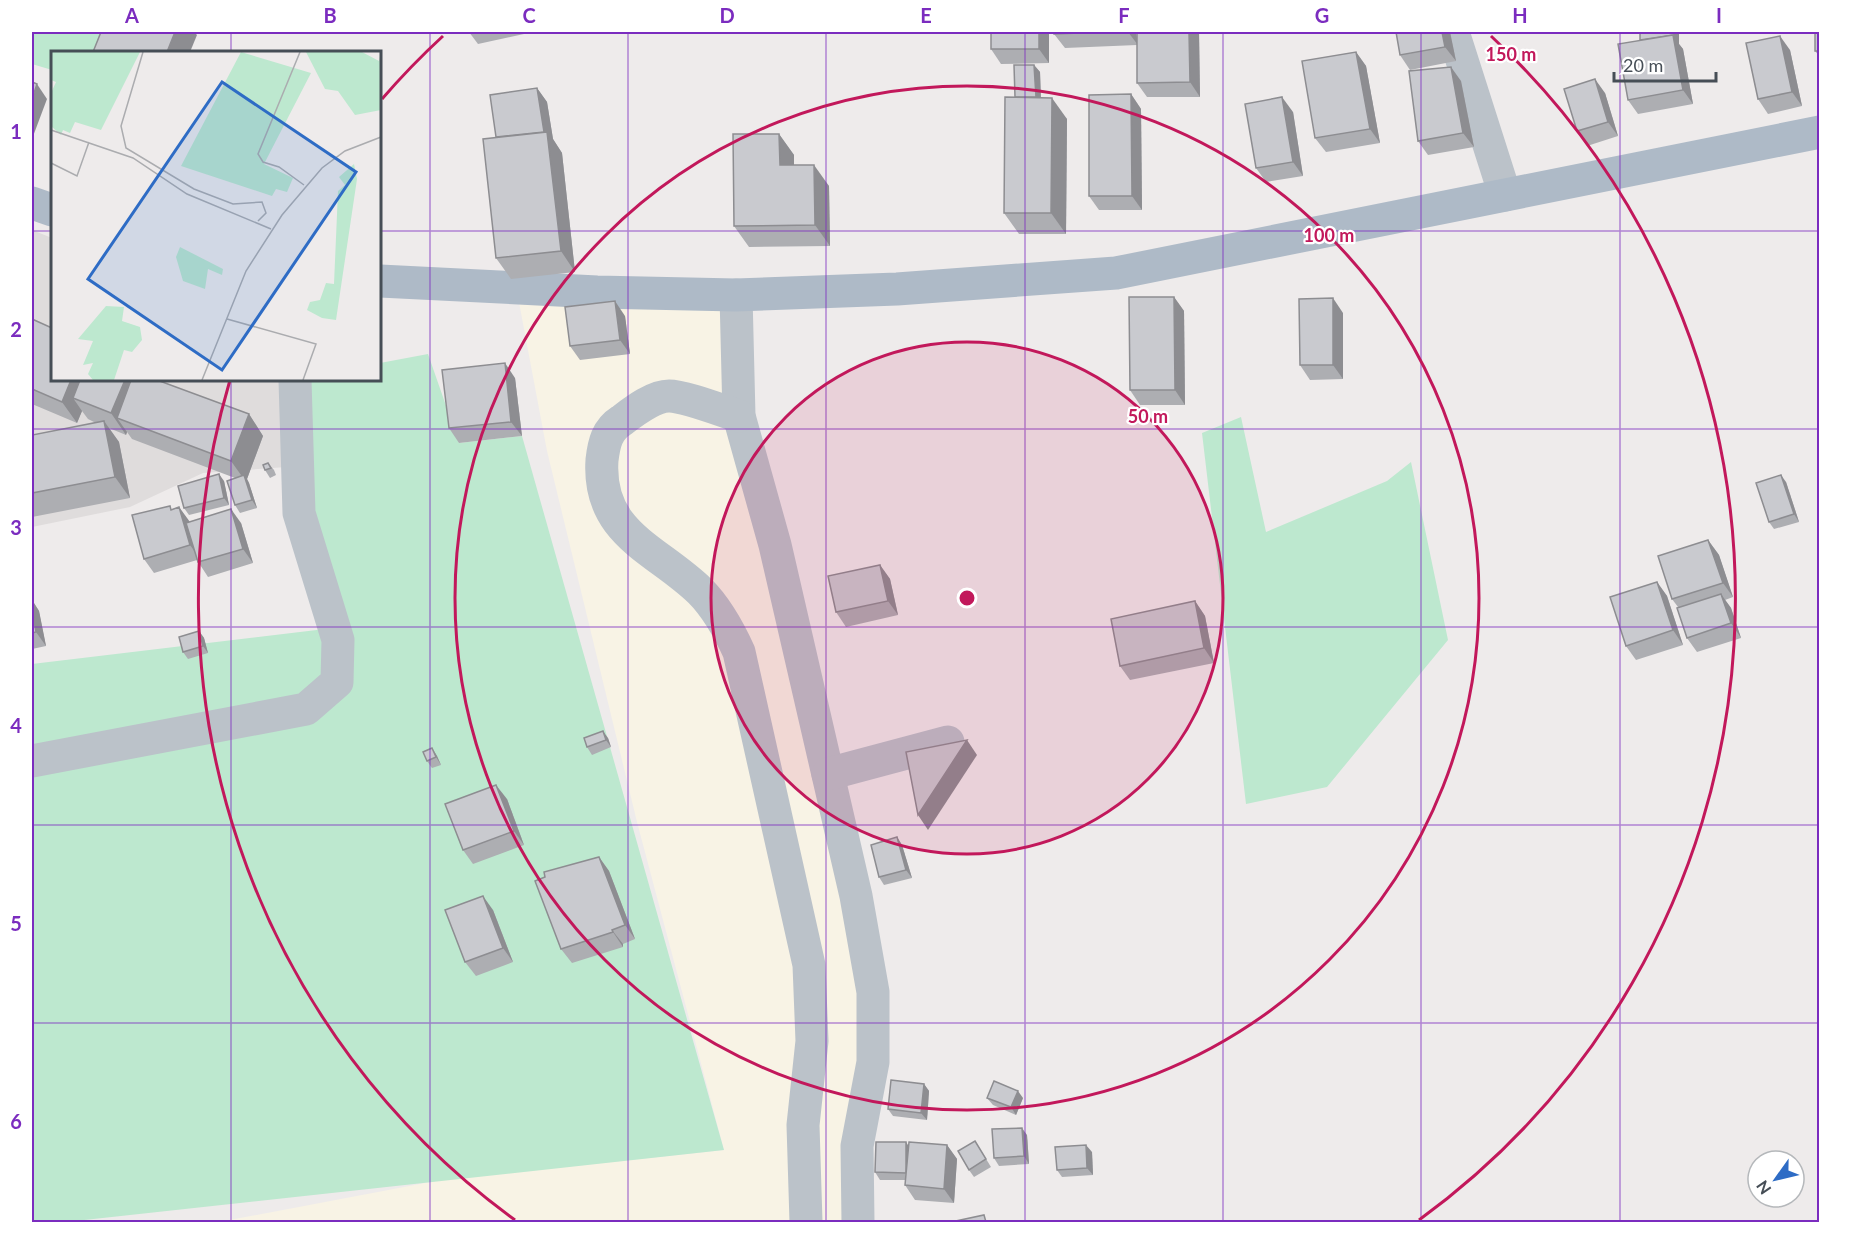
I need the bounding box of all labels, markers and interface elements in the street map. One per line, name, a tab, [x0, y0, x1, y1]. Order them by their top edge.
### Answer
text: A	[124, 3, 139, 27]
text: B	[323, 3, 337, 27]
text: C	[522, 3, 536, 27]
text: D	[719, 3, 735, 27]
text: E	[920, 3, 932, 27]
text: F	[1118, 3, 1130, 27]
text: G	[1315, 3, 1329, 27]
text: H	[1512, 3, 1528, 27]
text: I	[1716, 3, 1722, 27]
text: 150 m	[1486, 43, 1536, 65]
scale bar	[1614, 45, 1716, 83]
inset map	[51, 51, 381, 381]
text: 20 m	[1623, 54, 1663, 76]
text: 1	[10, 119, 22, 143]
text: 100 m	[1304, 224, 1354, 246]
text: 2	[10, 317, 22, 341]
text: 50 m	[1128, 405, 1168, 427]
text: 3	[10, 515, 22, 539]
centre of rings	[957, 588, 977, 608]
text: 4	[10, 713, 22, 737]
text: 5	[10, 911, 22, 935]
text: 6	[10, 1109, 22, 1133]
north arrow	[1746, 1149, 1806, 1209]
text: N	[1752, 1177, 1774, 1198]

